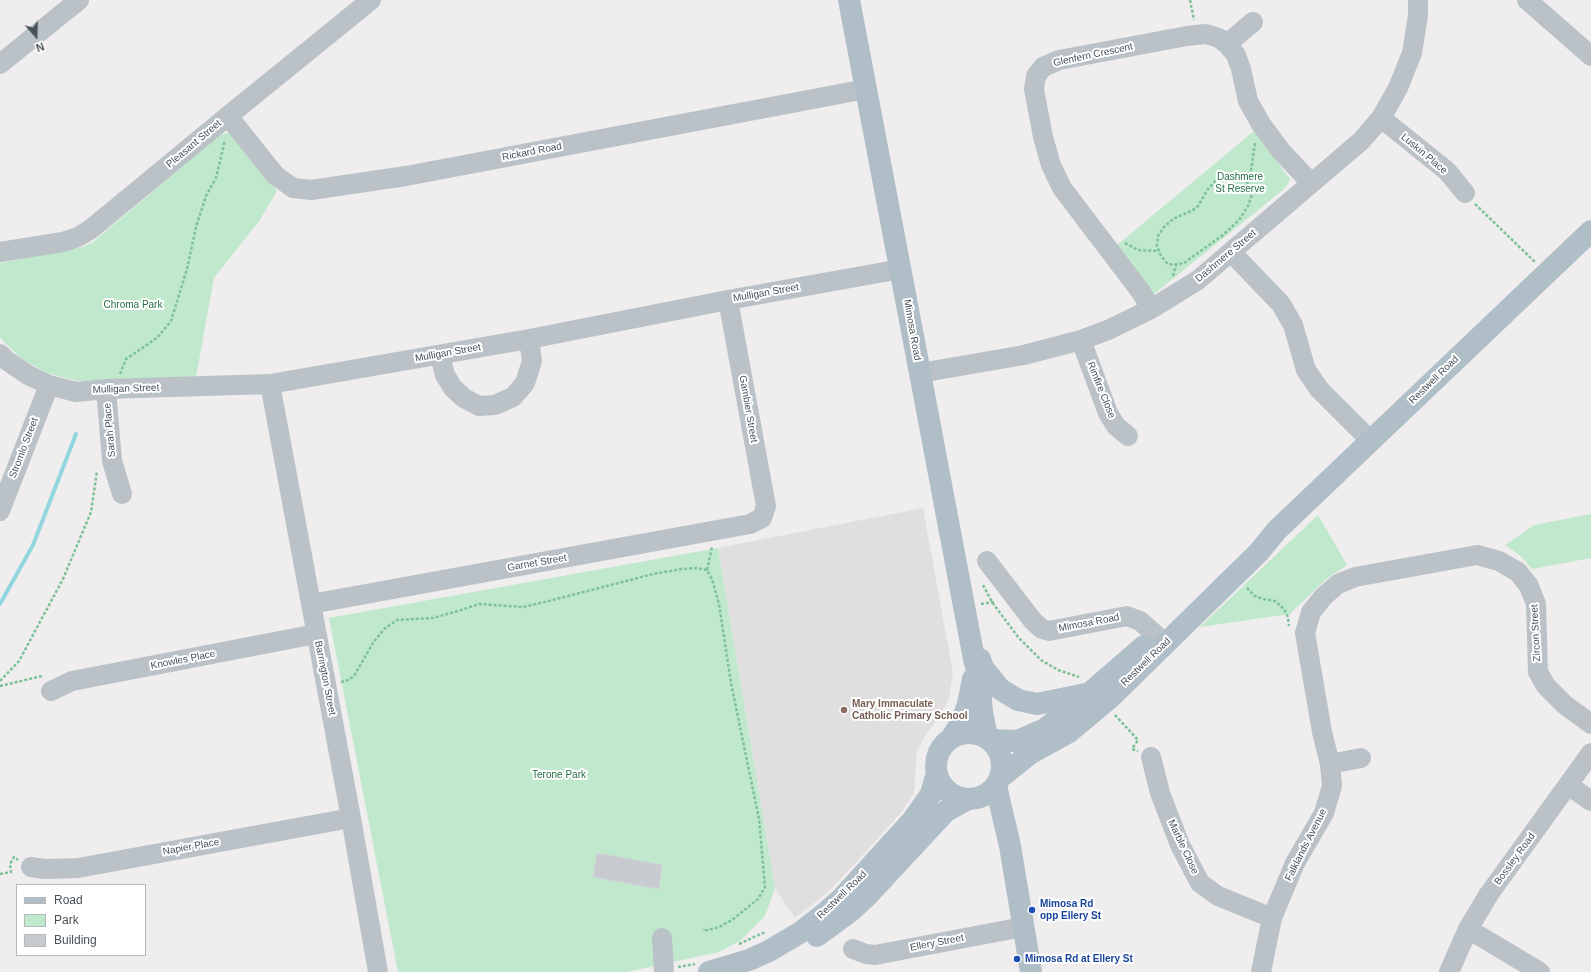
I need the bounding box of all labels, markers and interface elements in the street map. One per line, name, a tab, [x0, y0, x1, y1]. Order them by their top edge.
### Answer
north arrow	[16, 16, 56, 56]
text: N	[34, 40, 46, 54]
street label: Glenfern Crescent	[1052, 41, 1134, 69]
street label: Pleasant Street	[164, 117, 224, 171]
street label: Luskin Place	[1398, 131, 1450, 177]
street label: Rickard Road	[501, 140, 563, 164]
park label: Dashmere St Reserve	[1215, 171, 1265, 194]
street label: Dashmere Street	[1193, 227, 1259, 285]
street label: Mulligan Street	[732, 281, 800, 305]
park label: Chroma Park	[104, 299, 162, 311]
street label: Mimosa Road	[901, 299, 923, 361]
street label: Mulligan Street	[414, 341, 482, 365]
street label: Restwell Road	[1407, 353, 1461, 407]
street label: Rimfire Close	[1084, 360, 1118, 420]
street label: Gambier Street	[736, 375, 760, 443]
street label: Mulligan Street	[92, 382, 160, 396]
street label: Sarah Place	[102, 402, 118, 458]
street label: Stromlo Street	[7, 416, 41, 480]
street label: Garnet Street	[506, 552, 568, 574]
street label: Zircon Street	[1529, 604, 1543, 662]
street label: Mimosa Road	[1058, 611, 1120, 635]
street label: Restwell Road	[1119, 635, 1173, 689]
street label: Barrington Street	[312, 640, 338, 716]
street label: Knowles Place	[150, 648, 216, 672]
place label: Mary Immaculate Catholic Primary School	[852, 698, 968, 722]
marker: Mary Immaculate Catholic Primary School	[839, 705, 849, 715]
park label: Terone Park	[532, 769, 586, 781]
street label: Falklands Avenue	[1283, 807, 1329, 883]
street label: Marble Close	[1165, 818, 1201, 876]
street label: Bossley Road	[1492, 831, 1538, 887]
street label: Napier Place	[162, 836, 220, 858]
street label: Restwell Road	[815, 868, 869, 922]
legend	[16, 884, 146, 956]
text: Road	[54, 893, 83, 907]
place label: Mimosa Rd opp Ellery St	[1040, 898, 1101, 922]
marker: Mimosa Rd opp Ellery St	[1027, 905, 1037, 915]
text: Park	[54, 913, 79, 927]
street label: Ellery Street	[909, 932, 965, 954]
text: Building	[54, 933, 97, 947]
place label: Mimosa Rd at Ellery St	[1025, 953, 1133, 965]
marker: Mimosa Rd at Ellery St	[1012, 954, 1022, 964]

